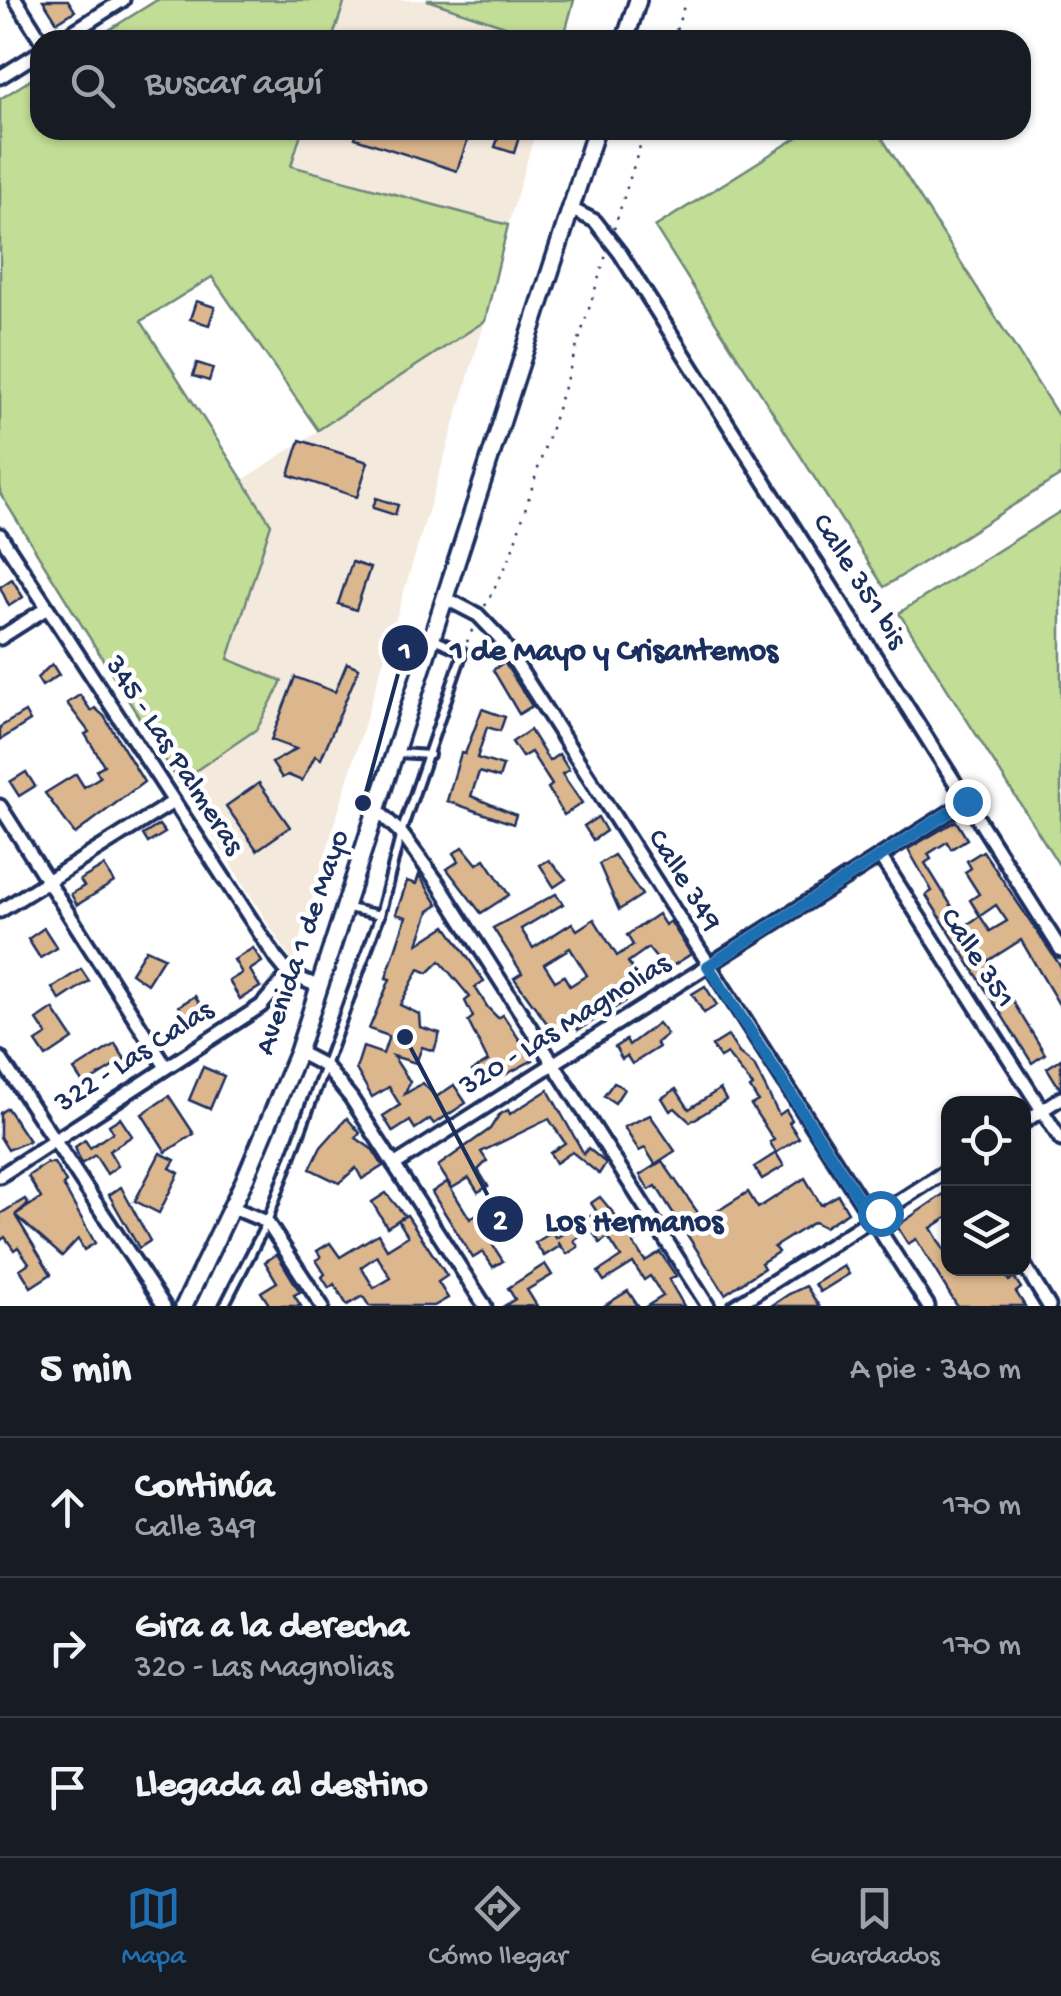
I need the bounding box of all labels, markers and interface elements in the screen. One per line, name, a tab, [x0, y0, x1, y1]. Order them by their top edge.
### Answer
search box	[30, 30, 1031, 140]
icon: search	[65, 58, 120, 113]
text: Buscar aquí	[145, 63, 323, 107]
street label: Calle 351 bis	[803, 508, 914, 657]
callout: 1 de Mayo y Crisantemos	[380, 617, 798, 679]
text: 1 de Mayo y Crisantemos	[449, 634, 780, 672]
text: 1	[398, 636, 411, 671]
street label: 345 - Las Palmeras	[95, 649, 251, 863]
route end	[945, 779, 991, 825]
street label: Calle 349	[638, 824, 728, 938]
street label: Avenida 1 de Mayo	[249, 826, 359, 1060]
street label: Calle 351	[931, 902, 1021, 1016]
street label: 320 - Las Magnolias	[453, 947, 679, 1105]
street label: 322 - Las Calas	[48, 993, 221, 1123]
map controls	[941, 1096, 1031, 1276]
button: locate	[941, 1096, 1031, 1186]
button: layers	[941, 1186, 1031, 1276]
callout: Los Hermanos	[475, 1188, 743, 1250]
route start	[858, 1191, 904, 1237]
text: Los Hermanos	[545, 1205, 725, 1243]
text: 2	[493, 1206, 508, 1241]
text: 5 min	[40, 1347, 131, 1396]
text: A pie · 340 m	[850, 1352, 1021, 1390]
text: Continúa	[135, 1466, 274, 1510]
icon: ahead	[40, 1480, 95, 1535]
text: 170 m	[943, 1488, 1021, 1526]
text: Calle 349	[135, 1510, 256, 1548]
text: Gira a la derecha	[135, 1606, 409, 1650]
icon: right	[40, 1620, 95, 1675]
text: 170 m	[943, 1628, 1021, 1666]
text: 320 - Las Magnolias	[135, 1650, 393, 1688]
icon: arrive	[40, 1760, 95, 1815]
text: Llegada al destino	[135, 1765, 428, 1809]
tab: Mapa	[121, 1881, 186, 1974]
tab: Cómo llegar	[428, 1881, 567, 1974]
tab: Guardados	[810, 1881, 940, 1974]

